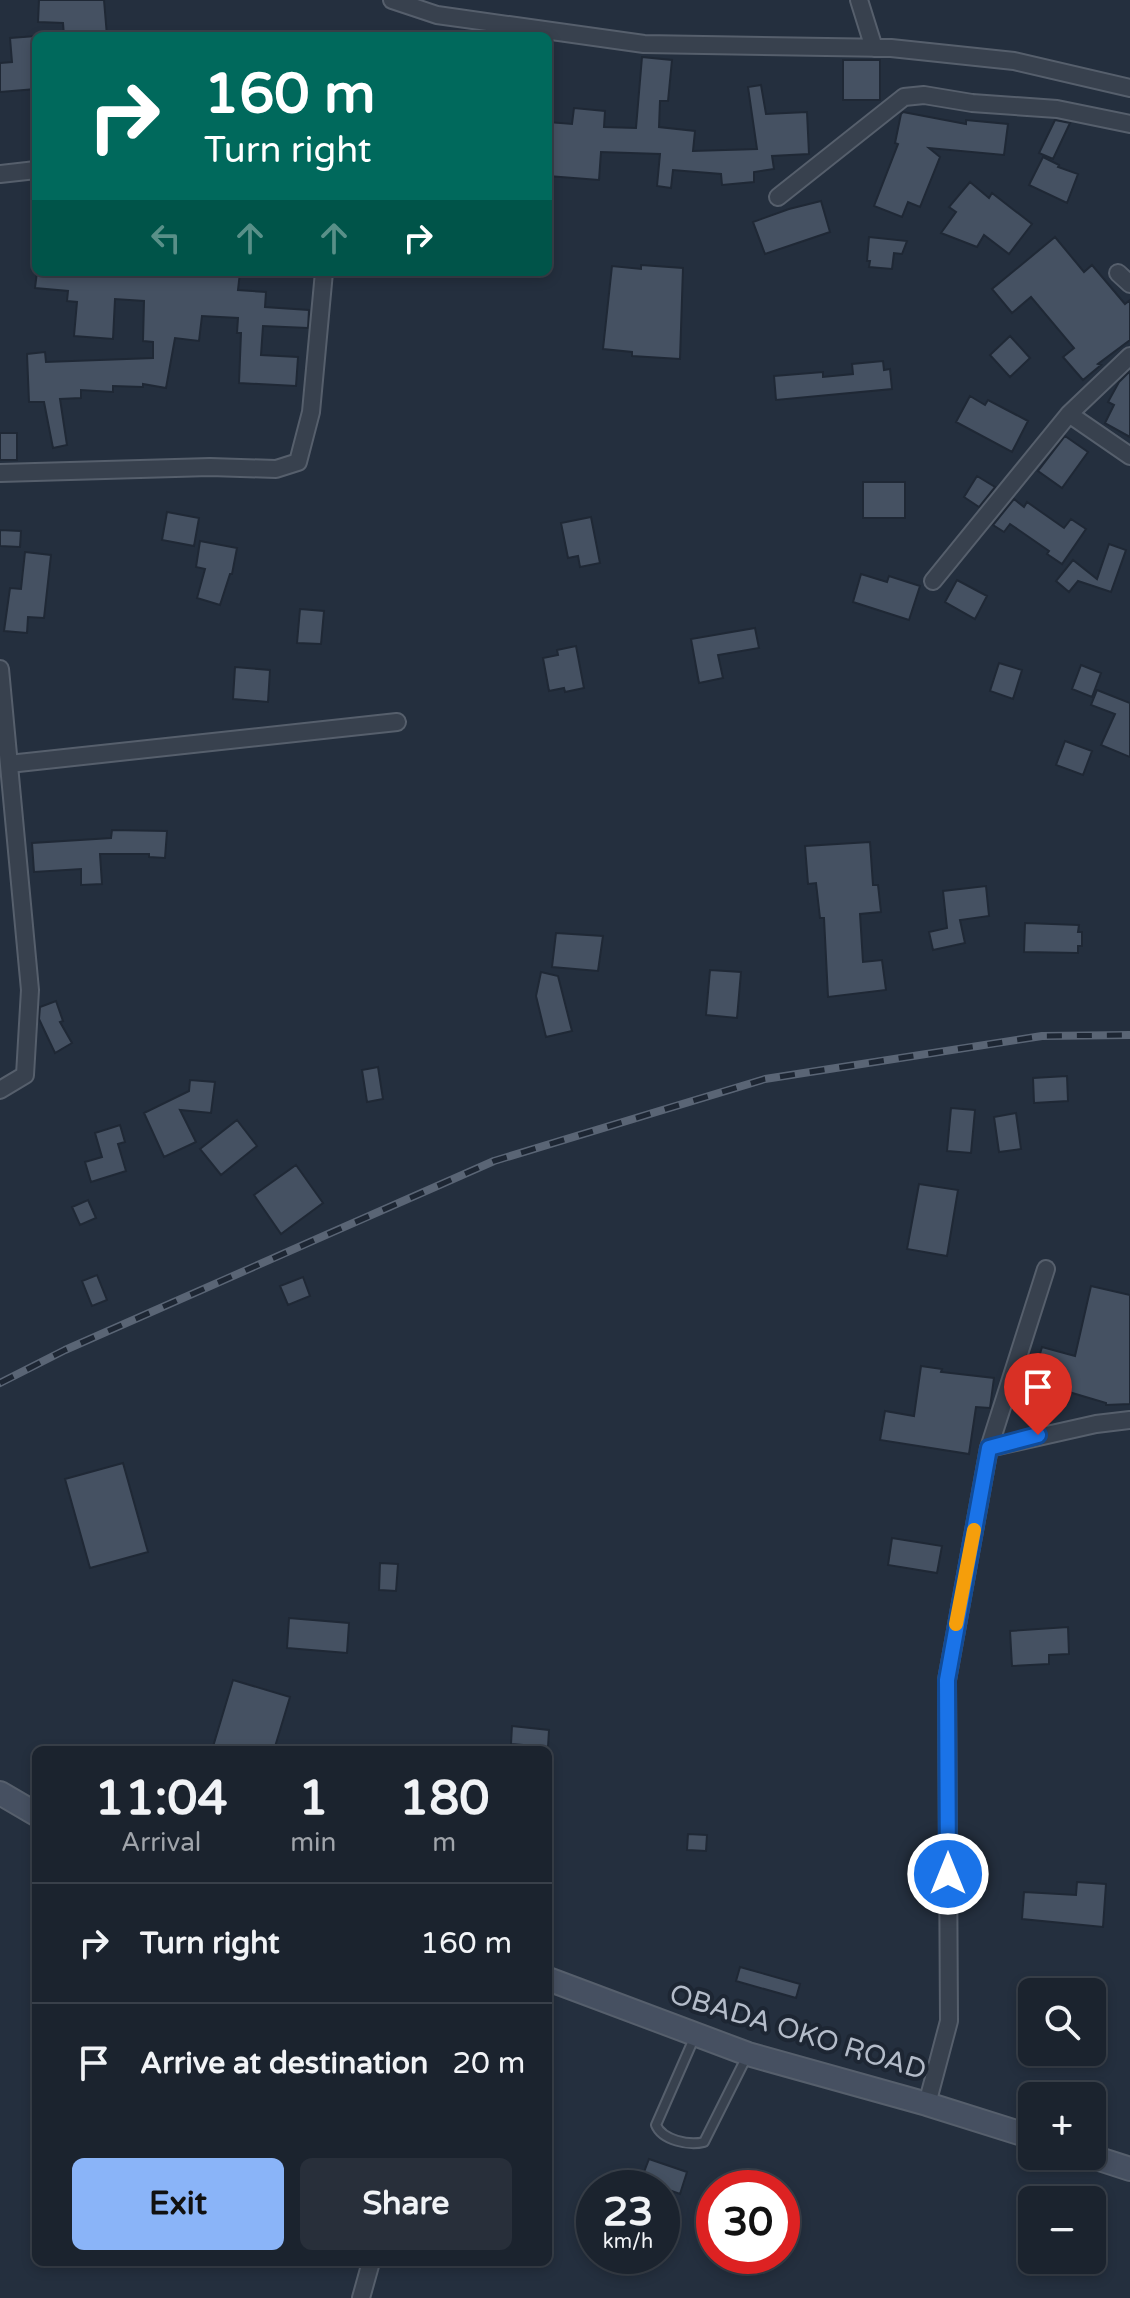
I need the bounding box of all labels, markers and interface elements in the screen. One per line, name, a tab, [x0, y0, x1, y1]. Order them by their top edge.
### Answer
text: 160 m	[204, 61, 375, 128]
icon: right	[72, 64, 176, 168]
text: Turn right	[204, 129, 371, 172]
icon: left	[144, 216, 188, 260]
icon: ahead	[228, 216, 272, 260]
icon: ahead	[312, 216, 356, 260]
icon: right	[396, 216, 440, 260]
pin	[1004, 1353, 1072, 1435]
icon: arrive	[1016, 1365, 1060, 1409]
text: 11:04	[95, 1770, 228, 1828]
text: 1	[298, 1770, 328, 1828]
text: 180	[399, 1770, 489, 1828]
text: Arrival	[121, 1827, 201, 1858]
text: min	[290, 1827, 336, 1858]
text: m	[432, 1827, 456, 1858]
position arrow	[906, 1832, 990, 1916]
icon: right	[72, 1921, 116, 1965]
text: Turn right	[140, 1925, 280, 1962]
text: 160 m	[420, 1925, 512, 1962]
street label: OBADA OKO ROAD	[666, 1977, 930, 2087]
map controls	[1018, 1978, 1106, 2274]
button: search	[1018, 1978, 1106, 2066]
icon: arrive	[72, 2041, 116, 2085]
text: Arrive at destination	[140, 2045, 428, 2082]
text: 20 m	[452, 2045, 525, 2082]
button: +	[1018, 2082, 1106, 2170]
button: Exit	[72, 2158, 284, 2250]
button: Share	[300, 2158, 512, 2250]
speed limit sign: 30	[696, 2170, 800, 2274]
button: −	[1018, 2186, 1106, 2274]
text: 23	[603, 2188, 653, 2236]
text: km/h	[603, 2230, 653, 2254]

